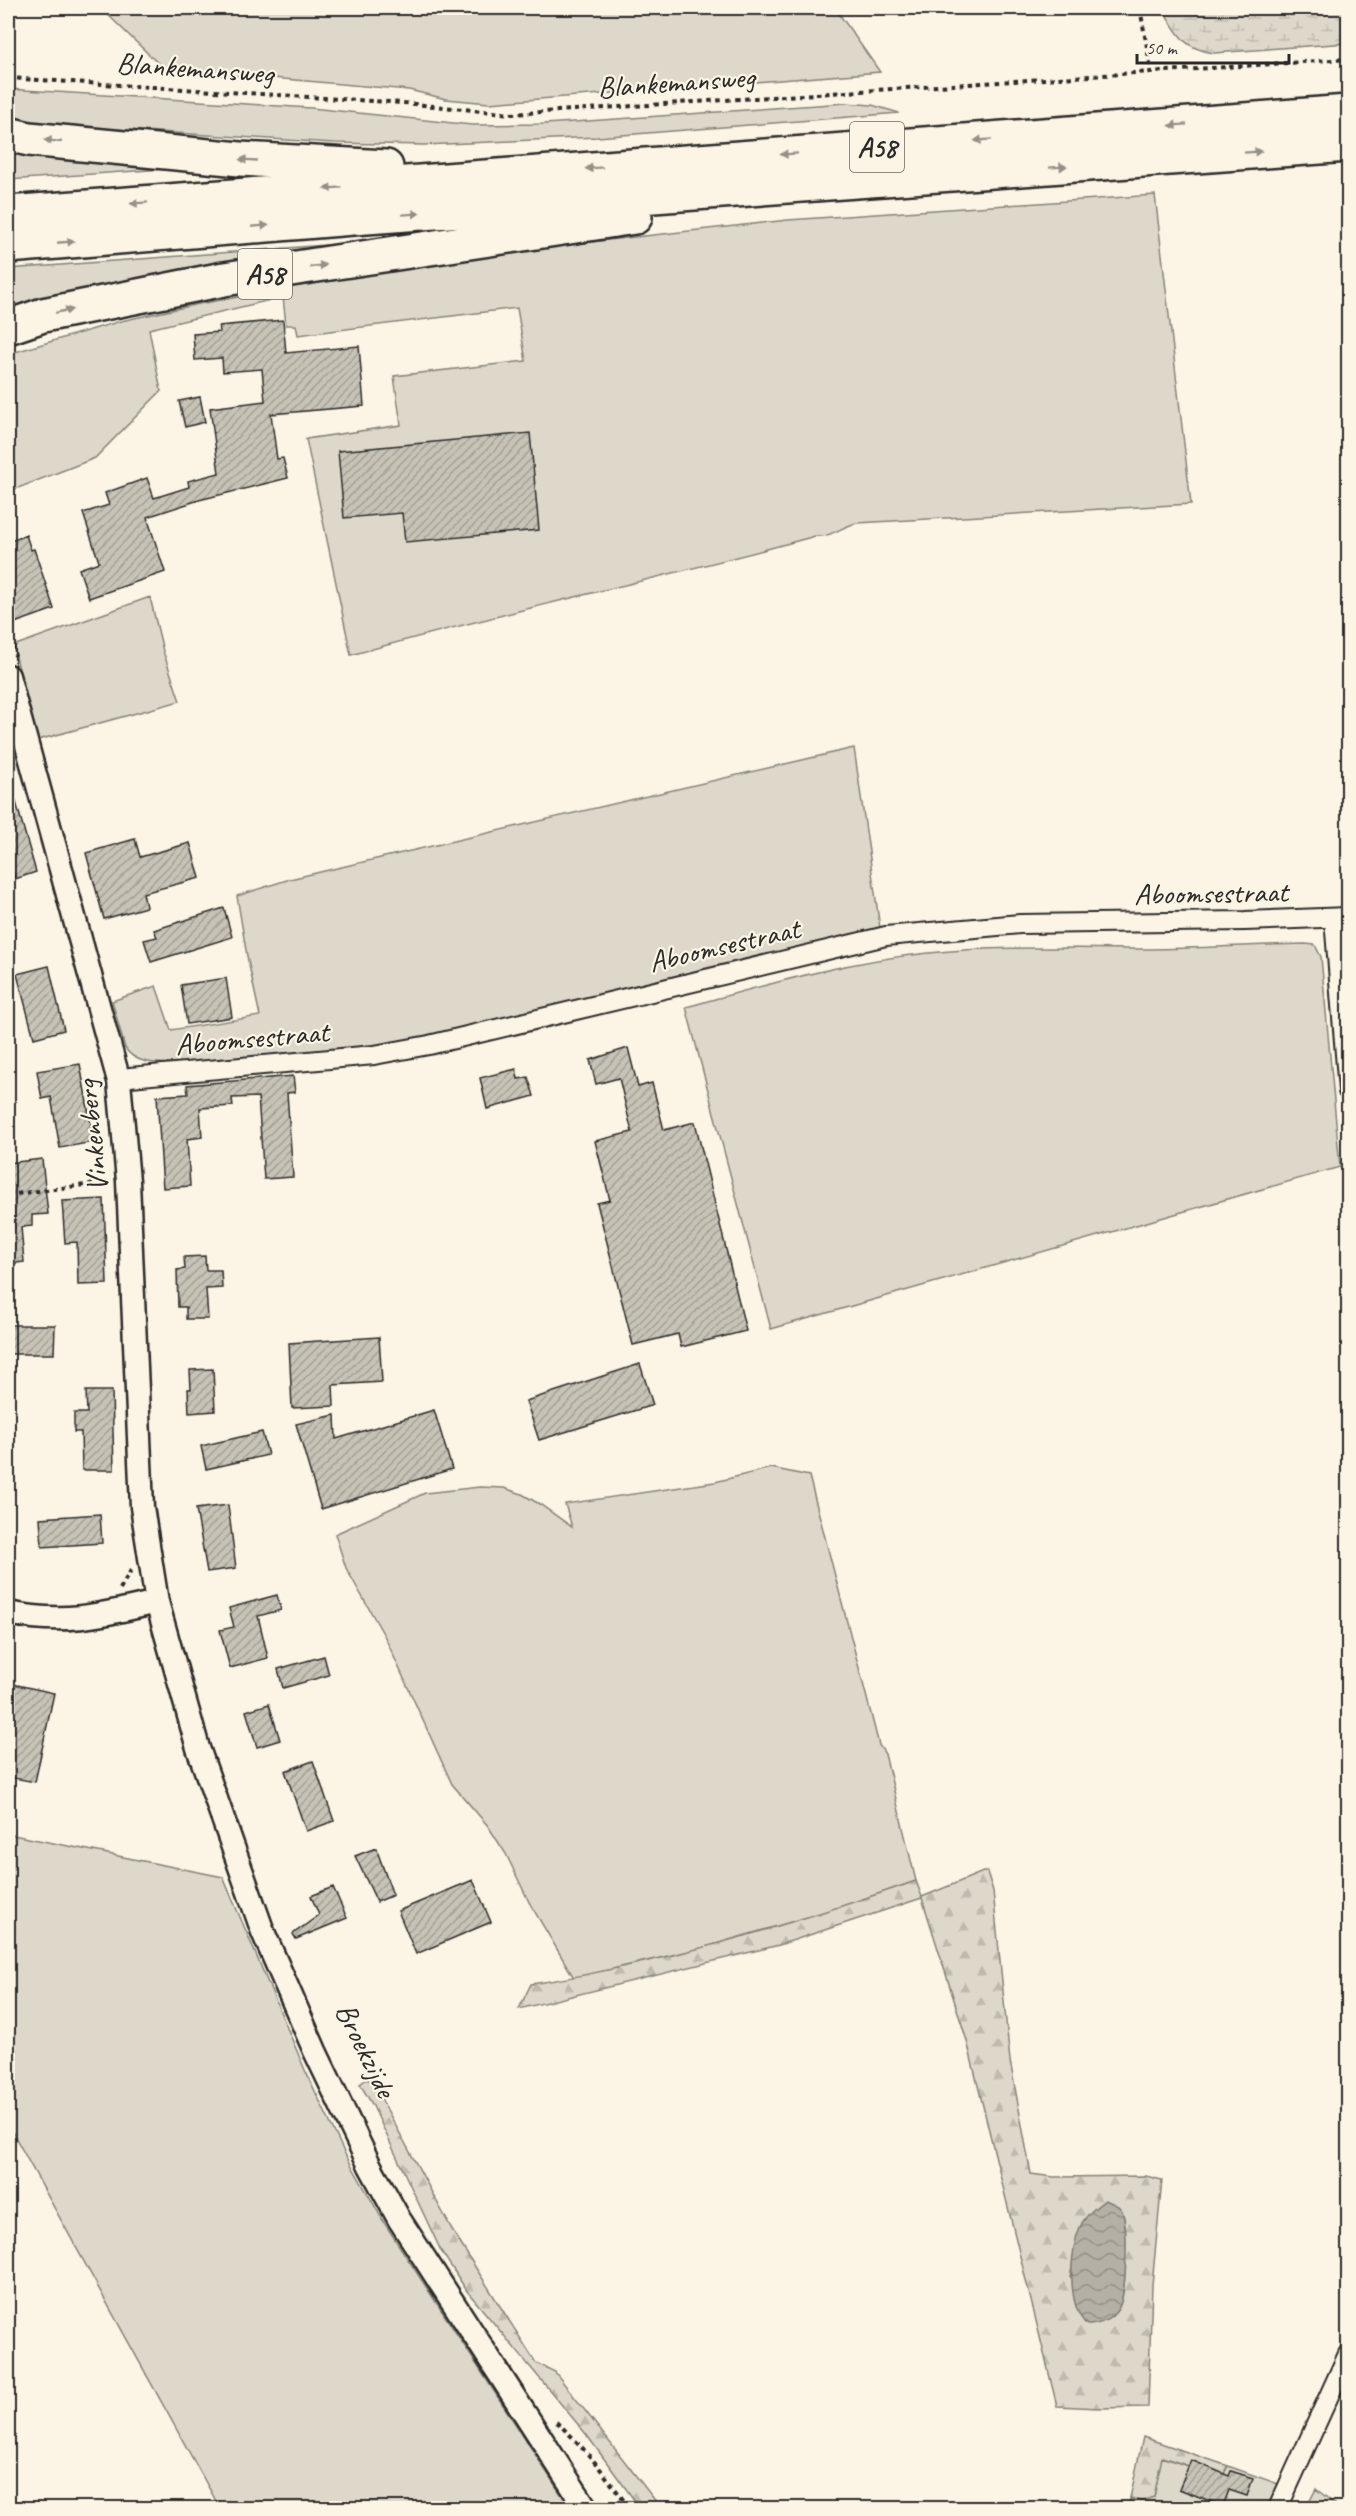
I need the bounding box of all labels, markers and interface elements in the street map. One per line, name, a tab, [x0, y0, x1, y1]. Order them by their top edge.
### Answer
scale bar	[1137, 27, 1288, 65]
text: 50 m	[1146, 37, 1179, 59]
street label: Blankemansweg	[115, 44, 277, 93]
street label: Blankemansweg	[596, 57, 758, 106]
one-way arrow	[1168, 120, 1187, 130]
road number: A58	[850, 122, 904, 172]
one-way arrow	[974, 135, 993, 144]
one-way arrow	[44, 136, 63, 146]
one-way arrow	[1243, 147, 1262, 157]
one-way arrow	[779, 149, 798, 159]
one-way arrow	[238, 155, 257, 164]
one-way arrow	[1049, 162, 1068, 172]
one-way arrow	[585, 164, 604, 173]
one-way arrow	[323, 183, 342, 193]
one-way arrow	[129, 198, 148, 208]
one-way arrow	[402, 209, 421, 219]
one-way arrow	[251, 221, 270, 231]
one-way arrow	[56, 237, 75, 246]
road number: A58	[238, 249, 292, 299]
one-way arrow	[308, 262, 327, 271]
one-way arrow	[54, 305, 73, 315]
street label: Aboomsestraat	[1134, 873, 1291, 913]
street label: Aboomsestraat	[645, 909, 806, 981]
street label: Aboomsestraat	[174, 1012, 333, 1064]
street label: Vinkenberg	[67, 1076, 117, 1194]
street label: Broekzijde	[327, 1997, 406, 2105]

